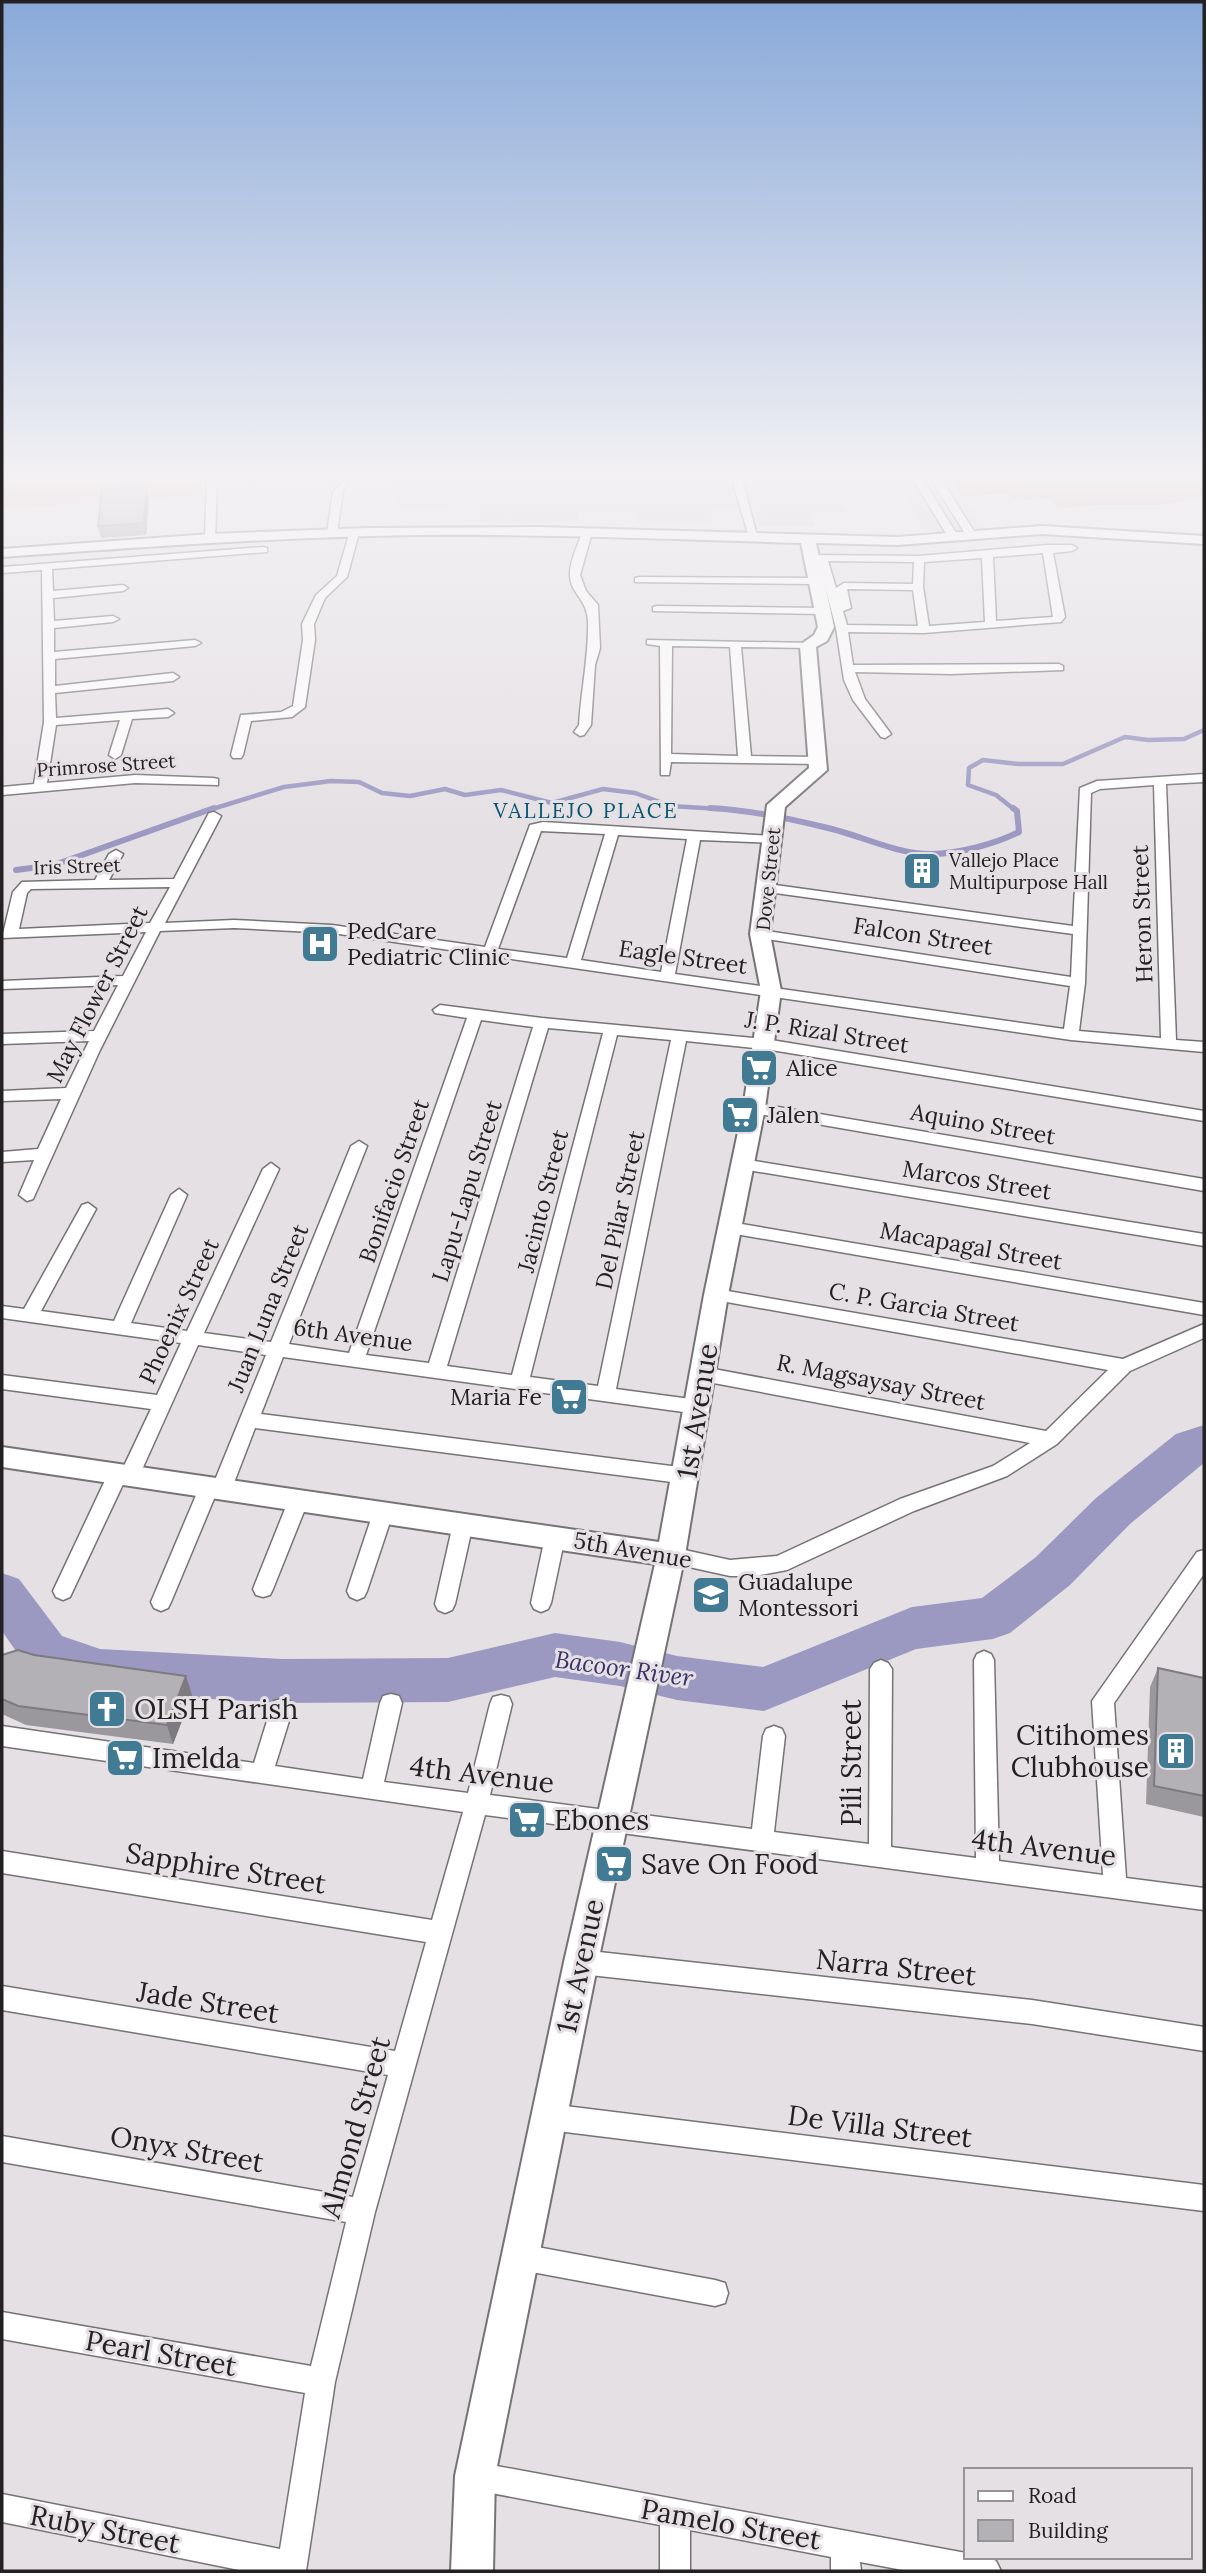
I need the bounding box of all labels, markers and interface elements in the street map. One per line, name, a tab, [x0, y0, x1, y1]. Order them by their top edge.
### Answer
street label: Primrose Street	[36, 748, 177, 782]
district label: VALLEJO PLACE	[492, 797, 679, 824]
street label: Dove Street	[751, 825, 785, 932]
street label: Heron Street	[1125, 844, 1158, 984]
place label: Vallejo Place Multipurpose Hall	[948, 848, 1108, 894]
building icon: Vallejo Place Multipurpose Hall	[901, 850, 943, 892]
street label: Iris Street	[33, 852, 122, 880]
street label: May Flower Street	[39, 900, 154, 1087]
street label: Falcon Street	[851, 910, 995, 961]
place label: PedCare Pediatric Clinic	[347, 916, 510, 971]
hospital icon: PedCare Pediatric Clinic	[299, 923, 341, 965]
street label: Eagle Street	[617, 933, 749, 980]
street label: J. P. Rizal Street	[742, 1004, 911, 1059]
supermarket icon: Alice	[738, 1047, 780, 1089]
place label: Alice	[785, 1053, 838, 1082]
supermarket icon: Jalen	[719, 1094, 761, 1136]
street label: Bonifacio Street	[352, 1095, 435, 1267]
street label: Lapu-Lapu Street	[425, 1096, 508, 1285]
street label: Aquino Street	[907, 1096, 1058, 1151]
place label: Jalen	[766, 1100, 820, 1129]
street label: Jacinto Street	[511, 1126, 574, 1276]
street label: Del Pilar Street	[589, 1128, 651, 1292]
street label: Marcos Street	[901, 1153, 1054, 1206]
street label: Macapagal Street	[878, 1215, 1065, 1276]
street label: Juan Luna Street	[220, 1220, 314, 1397]
street label: Phoenix Street	[132, 1233, 225, 1388]
street label: C. P. Garcia Street	[827, 1276, 1021, 1338]
street label: 6th Avenue	[292, 1312, 415, 1357]
street label: 1st Avenue	[669, 1341, 725, 1481]
street label: R. Magsaysay Street	[774, 1347, 988, 1416]
supermarket icon: Maria Fe	[548, 1376, 590, 1418]
place label: Maria Fe	[450, 1382, 542, 1411]
street label: 5th Avenue	[572, 1525, 694, 1574]
place label: Guadalupe Montessori	[738, 1567, 859, 1622]
school or university icon: Guadalupe Montessori	[690, 1574, 732, 1616]
water label: Bacoor River	[553, 1643, 695, 1694]
church icon: OLSH Parish	[86, 1688, 128, 1730]
place label: OLSH Parish	[134, 1691, 298, 1727]
street label: Pili Street	[833, 1699, 869, 1827]
place label: Citihomes Clubhouse	[1011, 1717, 1149, 1785]
building icon: Citihomes Clubhouse	[1155, 1730, 1197, 1772]
supermarket icon: Imelda	[104, 1737, 146, 1779]
place label: Imelda	[152, 1740, 240, 1776]
street label: 4th Avenue	[408, 1747, 556, 1801]
supermarket icon: Ebones	[506, 1799, 548, 1841]
place label: Ebones	[554, 1802, 649, 1838]
street label: 4th Avenue	[970, 1820, 1118, 1874]
street label: Sapphire Street	[123, 1834, 329, 1902]
supermarket icon: Save On Food	[593, 1843, 635, 1885]
place label: Save On Food	[641, 1846, 819, 1882]
street label: 1st Avenue	[548, 1896, 612, 2036]
street label: Narra Street	[814, 1941, 978, 1993]
street label: Jade Street	[134, 1973, 282, 2031]
street label: Almond Street	[312, 2032, 398, 2223]
street label: De Villa Street	[786, 2097, 974, 2155]
street label: Onyx Street	[107, 2118, 267, 2180]
street label: Pearl Street	[83, 2322, 239, 2384]
legend	[964, 2468, 1192, 2559]
text: Road	[1028, 2482, 1077, 2509]
street label: Pamelo Street	[638, 2490, 824, 2558]
street label: Ruby Street	[27, 2497, 183, 2561]
text: Building	[1028, 2517, 1108, 2544]

